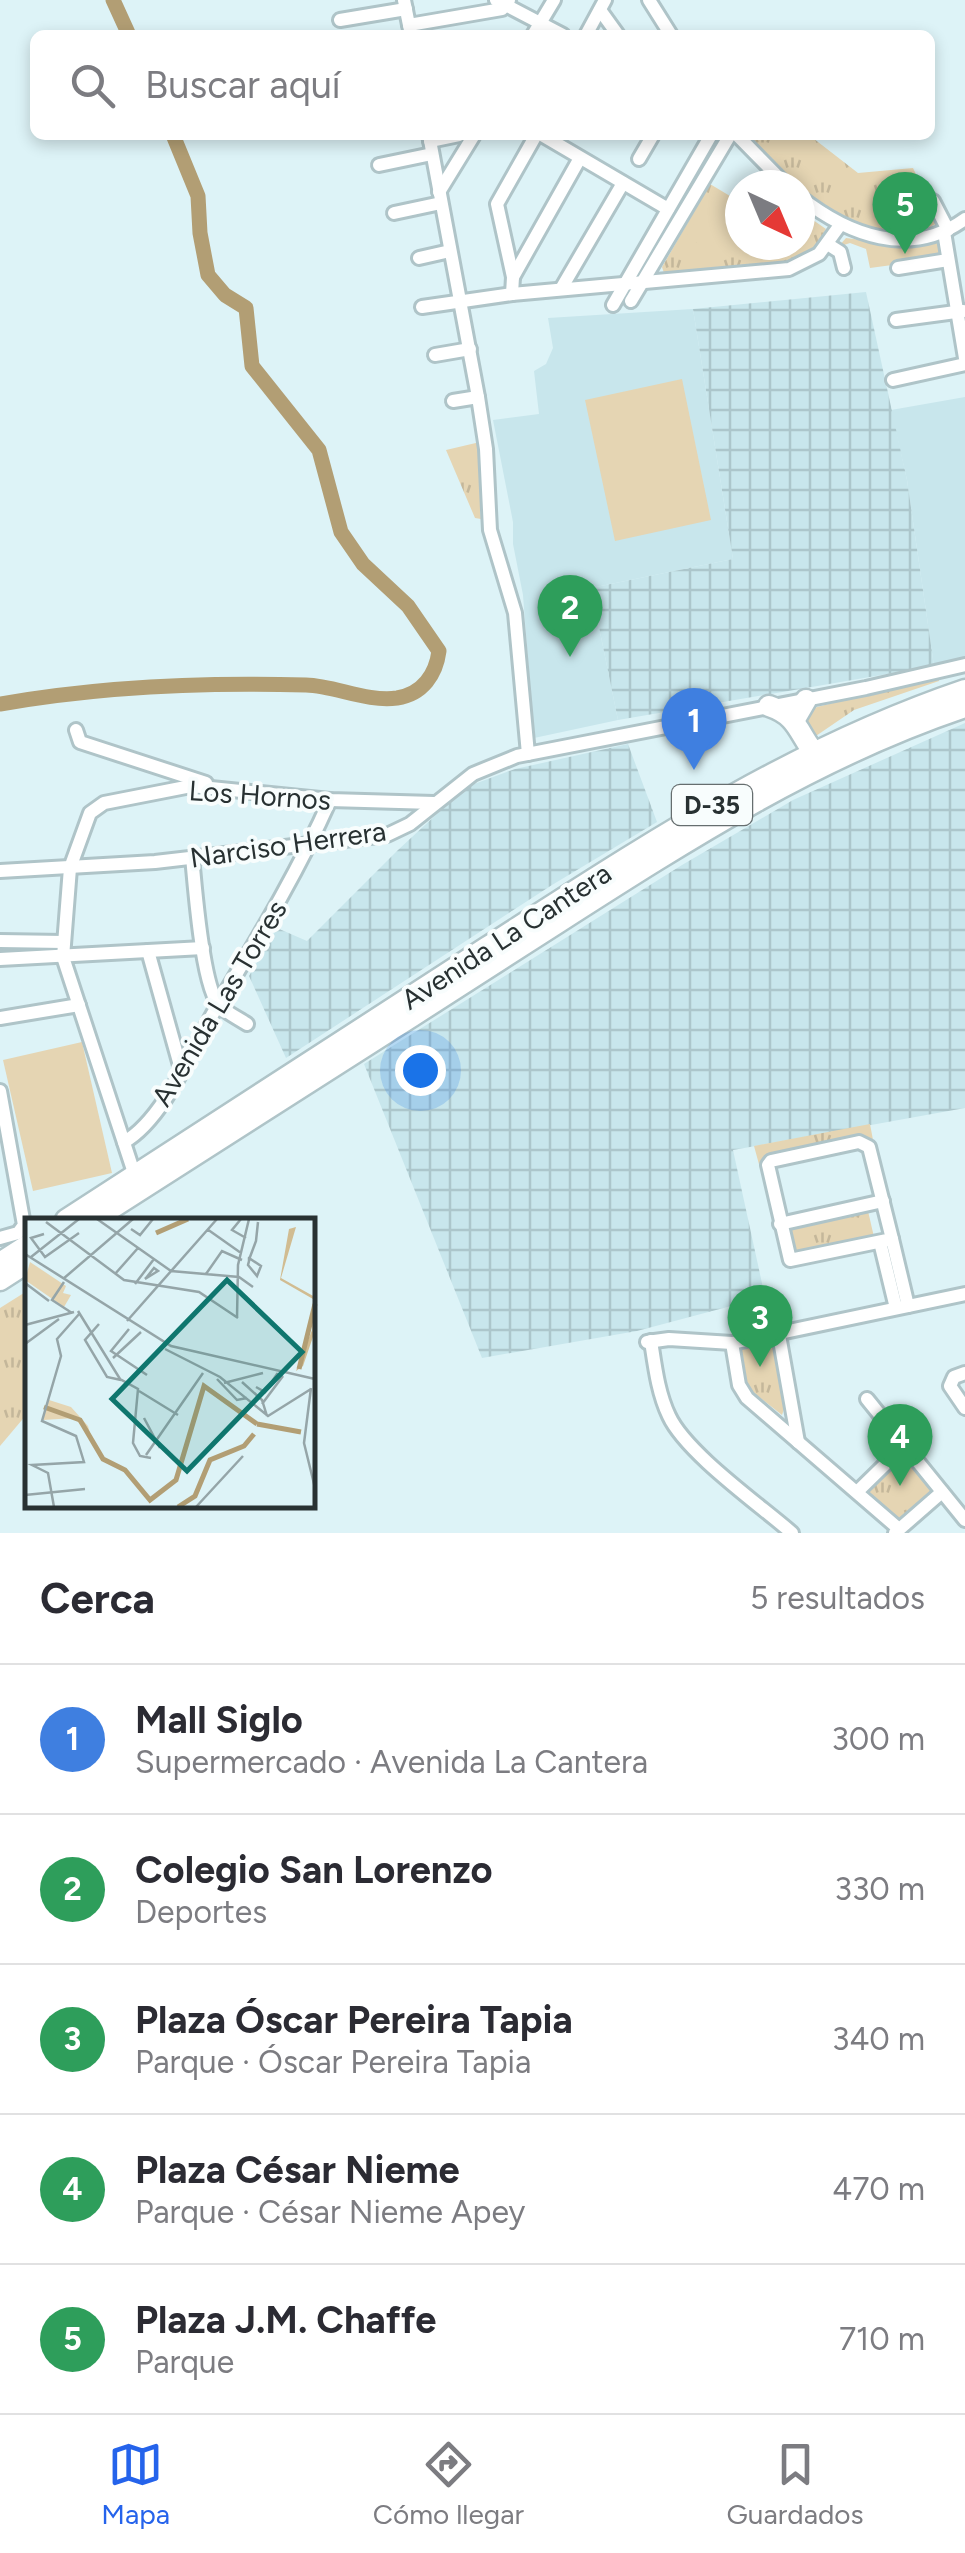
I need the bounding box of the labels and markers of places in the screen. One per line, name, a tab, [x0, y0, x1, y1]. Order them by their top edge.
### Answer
pin: 5	[872, 172, 938, 254]
pin: 2	[538, 574, 602, 657]
pin: 1	[662, 688, 726, 770]
pin: 3	[728, 1284, 792, 1367]
pin: 4	[868, 1404, 932, 1486]

